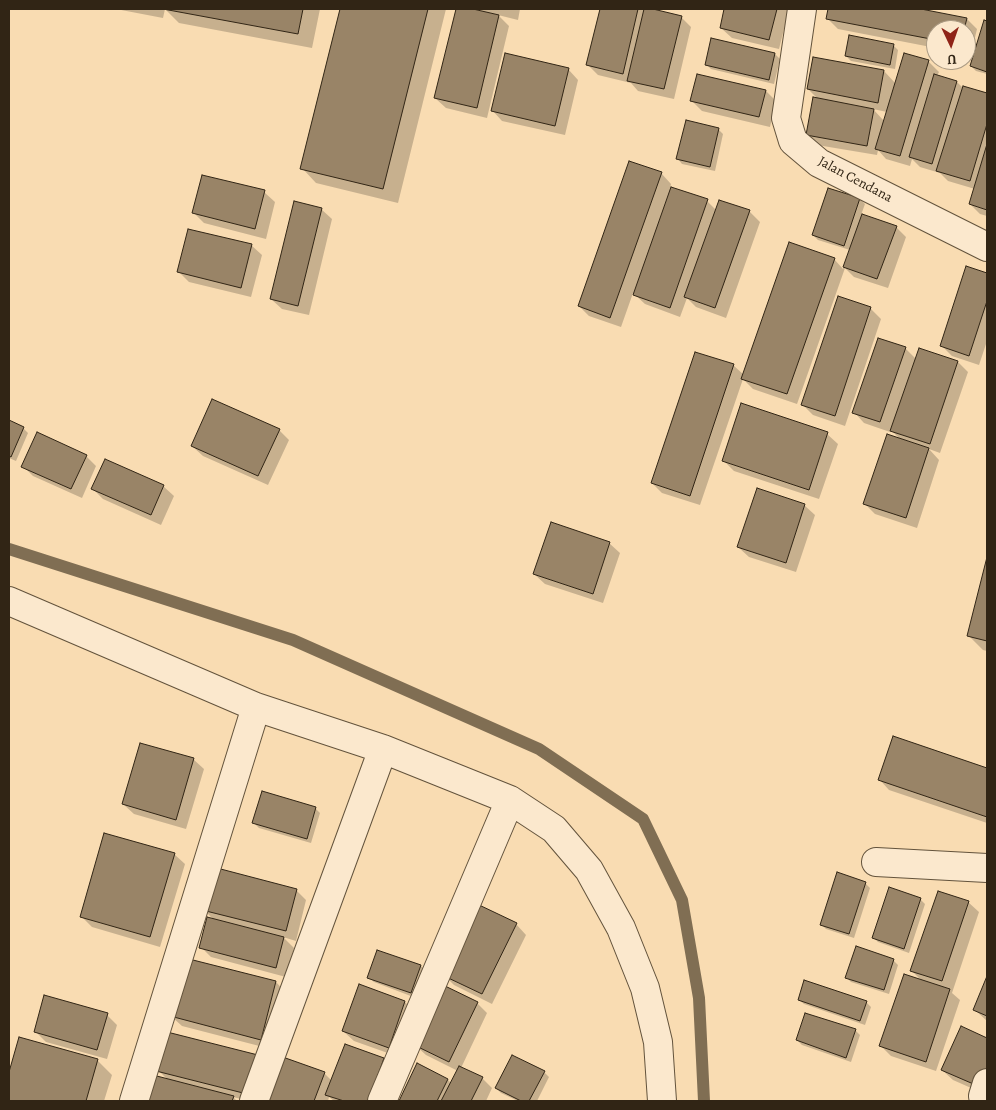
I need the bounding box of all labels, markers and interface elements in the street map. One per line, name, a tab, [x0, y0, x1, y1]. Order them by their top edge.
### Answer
north arrow	[926, 20, 976, 70]
text: U	[947, 50, 957, 69]
street label: Jalan Cendana	[815, 153, 895, 207]

